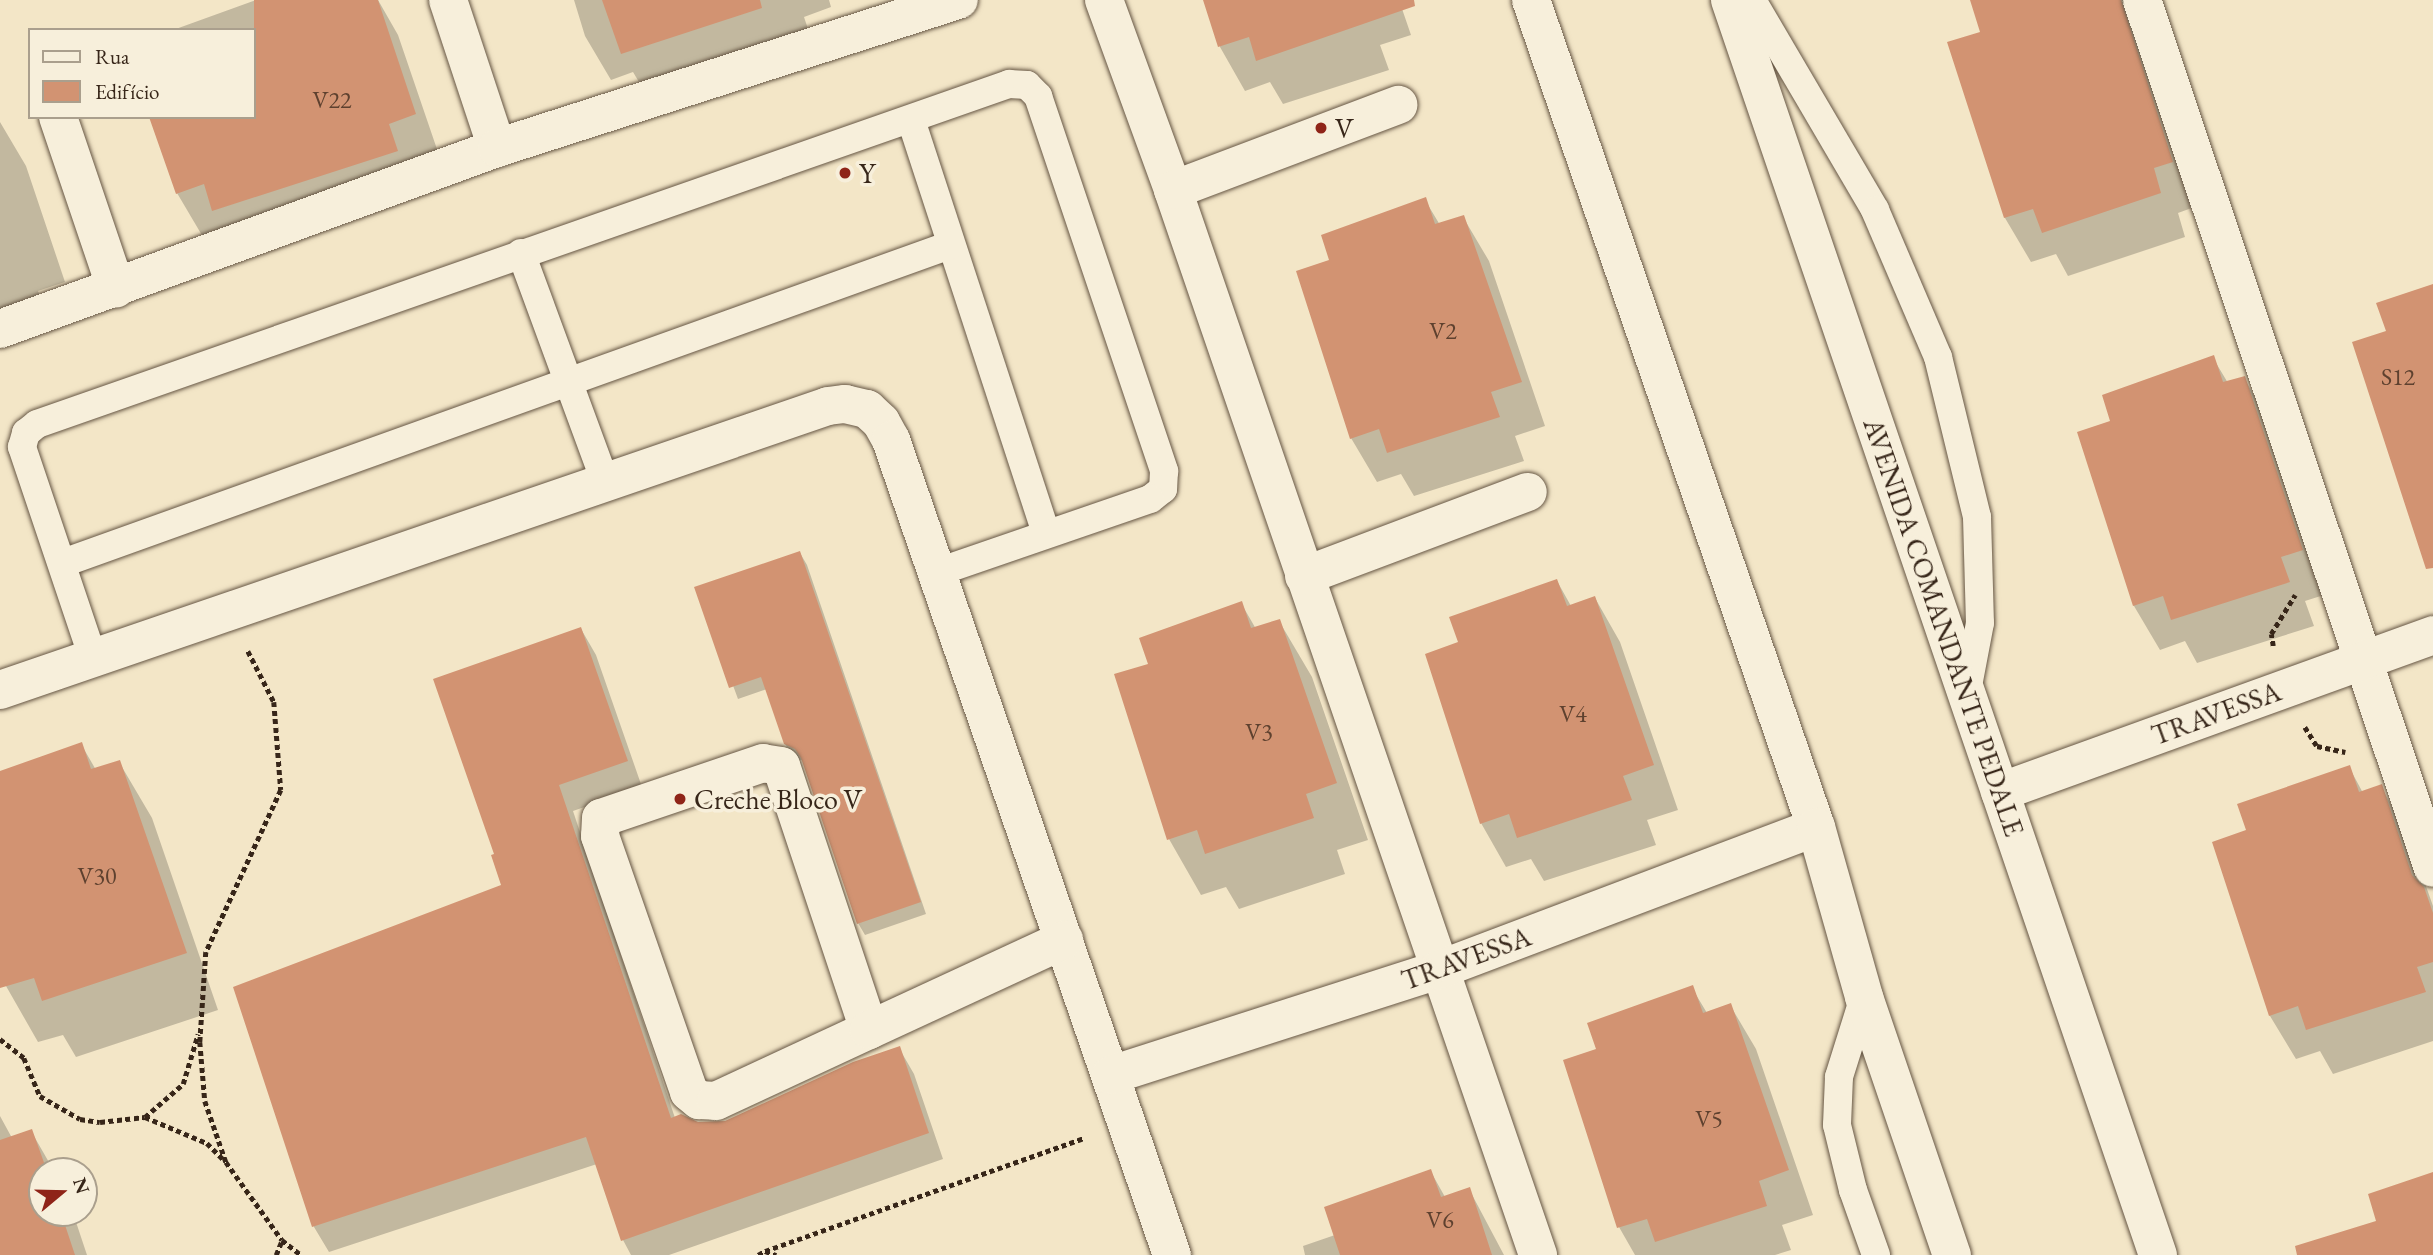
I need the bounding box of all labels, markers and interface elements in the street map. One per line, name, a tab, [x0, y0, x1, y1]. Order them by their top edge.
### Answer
legend	[28, 28, 256, 119]
text: Rua	[95, 43, 129, 70]
text: Edifício	[95, 78, 159, 105]
house number: V22	[312, 86, 352, 114]
place label: V	[1335, 111, 1354, 145]
marker: V	[1313, 120, 1329, 136]
place label: Y	[859, 156, 875, 190]
marker: Y	[837, 165, 853, 181]
house number: V2	[1429, 317, 1457, 345]
house number: S12	[2381, 363, 2415, 391]
street label: AVENIDA COMANDANTE PEDALE	[1856, 413, 2032, 841]
street label: TRAVESSA	[2147, 674, 2285, 752]
house number: V4	[1559, 700, 1587, 728]
house number: V3	[1245, 718, 1273, 746]
place label: Creche Bloco V	[694, 782, 862, 816]
marker: Creche Bloco V	[672, 791, 688, 807]
house number: V30	[77, 862, 117, 890]
street label: TRAVESSA	[1397, 919, 1535, 997]
house number: V5	[1695, 1105, 1723, 1133]
north arrow	[28, 1157, 98, 1227]
text: N	[67, 1174, 96, 1197]
house number: V6	[1426, 1206, 1454, 1234]

